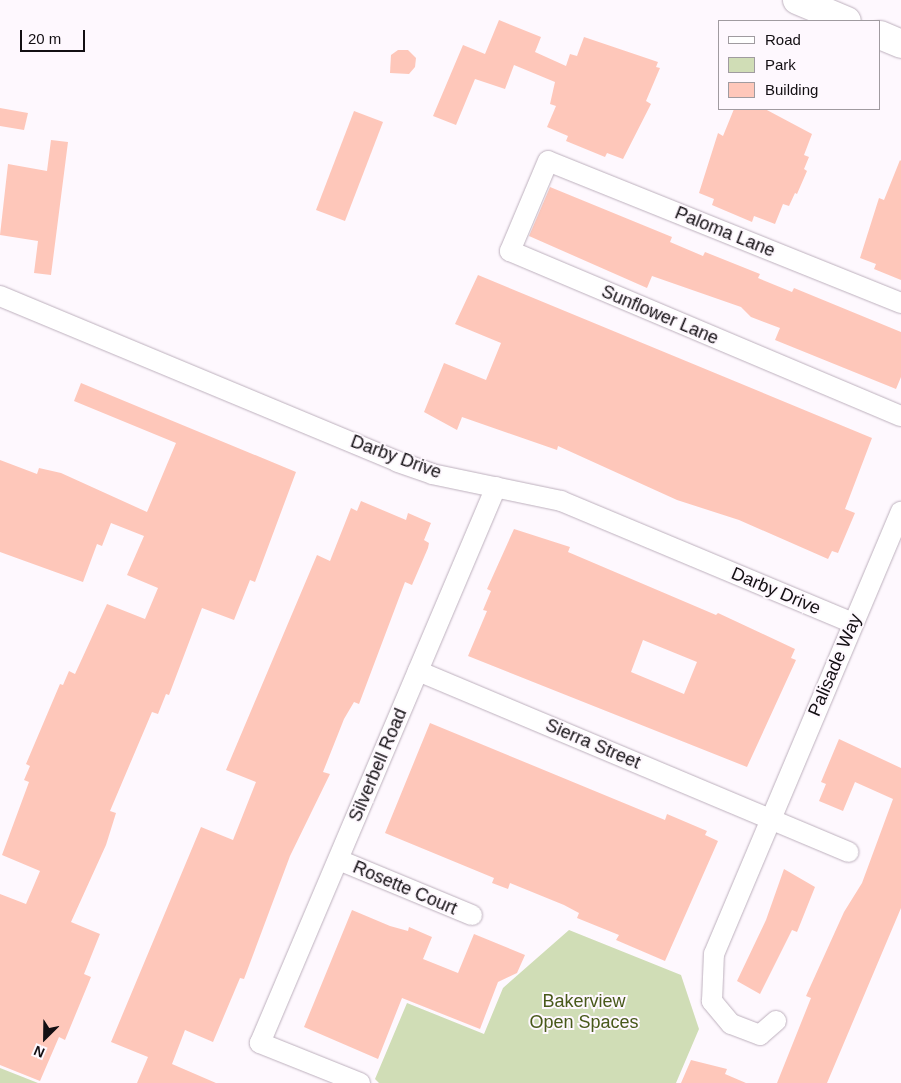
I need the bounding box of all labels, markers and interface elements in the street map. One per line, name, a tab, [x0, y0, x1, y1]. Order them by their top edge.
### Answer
scale bar	[22, 20, 88, 52]
legend	[718, 20, 881, 110]
text: 20 m	[28, 30, 61, 47]
text: Road	[765, 31, 801, 48]
text: Park	[765, 56, 796, 73]
text: Building	[765, 81, 818, 98]
street label: Paloma Lane	[672, 202, 778, 262]
street label: Sunflower Lane	[598, 281, 722, 349]
street label: Darby Drive	[348, 431, 444, 483]
street label: Darby Drive	[728, 562, 824, 620]
street label: Palisade Way	[804, 610, 866, 720]
street label: Silverbell Road	[344, 705, 412, 825]
street label: Sierra Street	[542, 714, 644, 774]
street label: Rosette Court	[350, 856, 460, 920]
park label: Bakerview Open Spaces	[529, 991, 639, 1034]
north arrow	[20, 1013, 70, 1063]
text: N	[31, 1042, 47, 1061]

